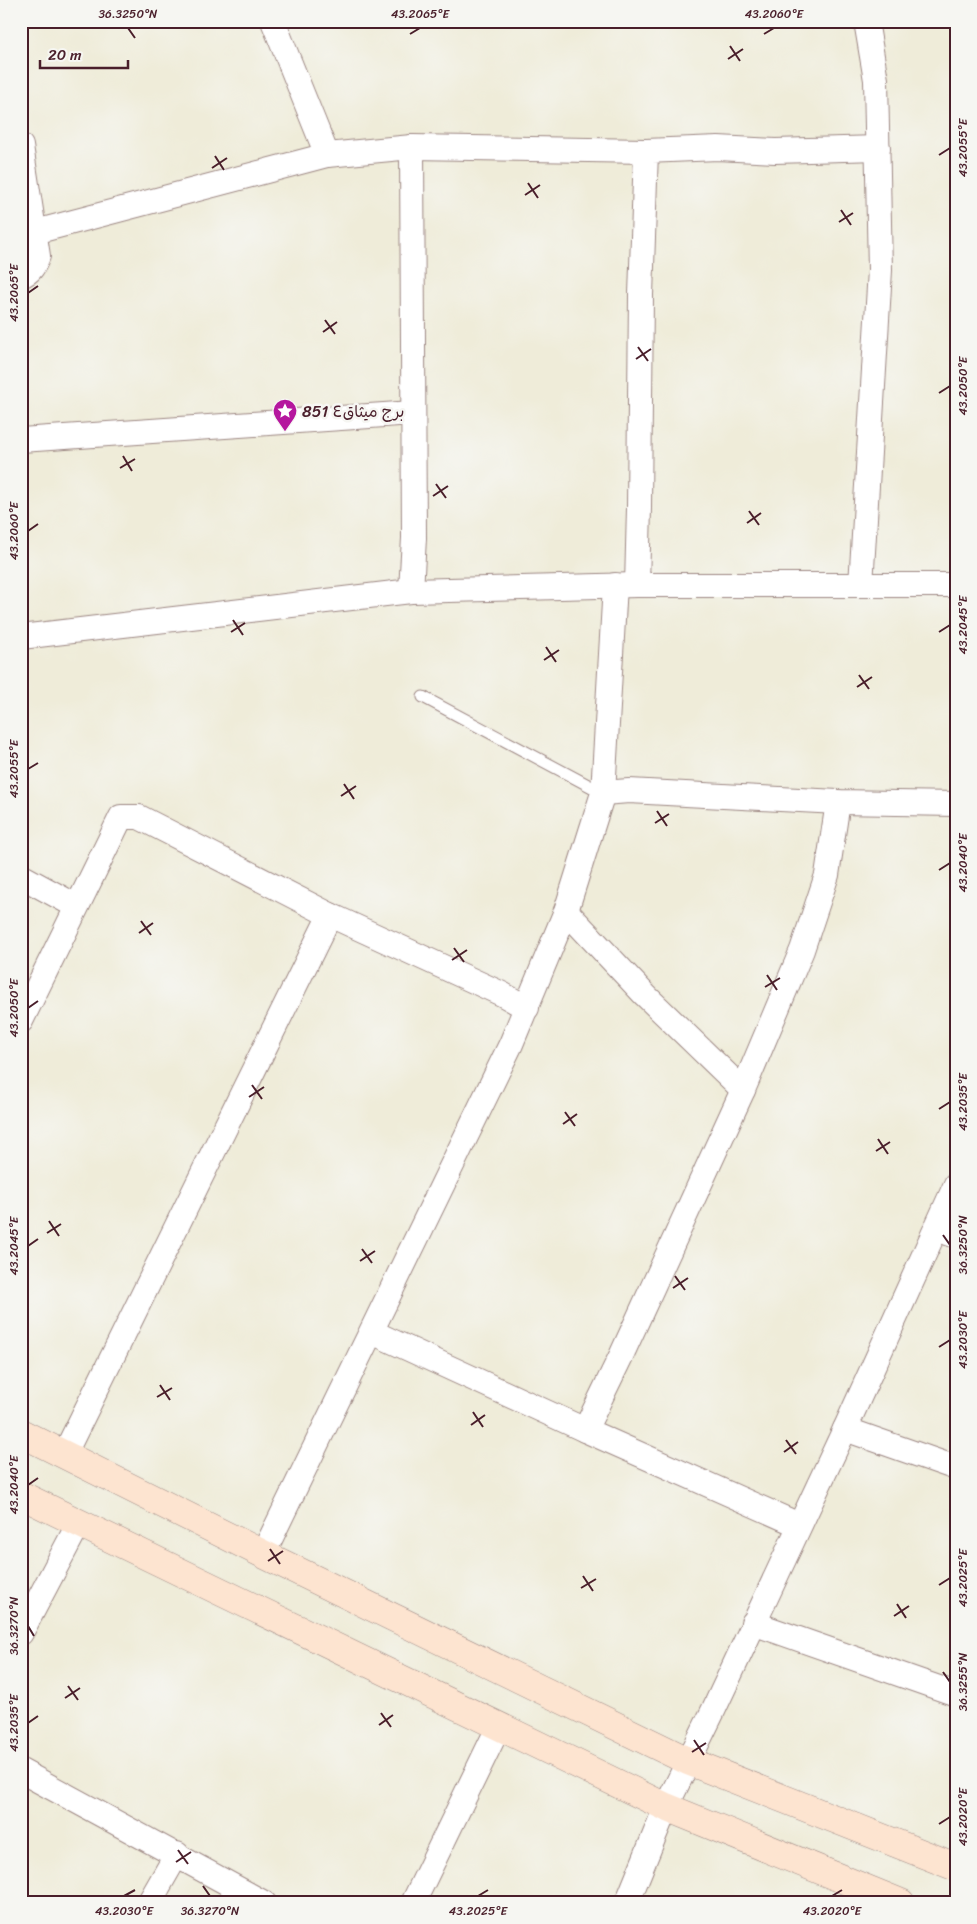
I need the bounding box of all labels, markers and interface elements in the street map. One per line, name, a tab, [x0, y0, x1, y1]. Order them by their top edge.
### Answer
text: 36.3250°N	[99, 3, 158, 25]
text: 43.2065°E	[391, 3, 450, 25]
text: 43.2060°E	[745, 3, 805, 25]
scale bar	[40, 38, 128, 70]
text: 20 m	[48, 42, 82, 68]
text: 43.2055°E	[952, 117, 974, 177]
text: 43.2065°E	[3, 263, 25, 322]
text: 43.2050°E	[952, 355, 974, 415]
place label: برج ميثاق٤ 851	[302, 397, 405, 426]
place icon: برج ميثاق٤ 851	[272, 398, 298, 432]
text: 43.2060°E	[3, 500, 25, 560]
text: 43.2045°E	[952, 594, 974, 654]
text: 43.2055°E	[3, 738, 25, 798]
text: 43.2040°E	[952, 832, 974, 893]
text: 43.2050°E	[3, 977, 25, 1037]
text: 43.2035°E	[952, 1072, 974, 1131]
text: 43.2045°E	[3, 1215, 25, 1275]
text: 36.3250°N	[952, 1215, 974, 1274]
text: 43.2030°E	[952, 1310, 974, 1369]
text: 43.2040°E	[3, 1454, 25, 1515]
text: 43.2025°E	[952, 1548, 974, 1607]
text: 36.3270°N	[3, 1596, 25, 1655]
text: 36.3255°N	[952, 1652, 974, 1711]
text: 43.2035°E	[3, 1693, 25, 1752]
text: 43.2020°E	[952, 1786, 974, 1846]
text: 43.2030°E	[95, 1900, 154, 1922]
text: 36.3270°N	[181, 1900, 240, 1922]
text: 43.2025°E	[449, 1900, 508, 1922]
text: 43.2020°E	[803, 1900, 863, 1922]

